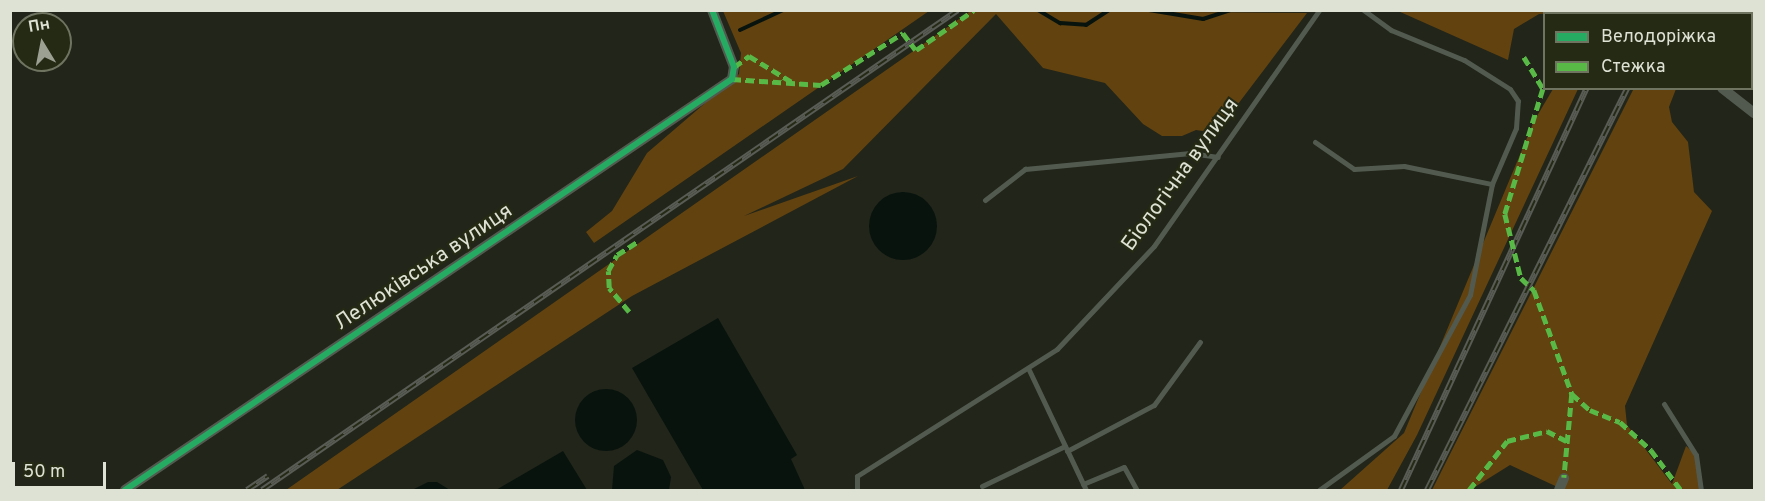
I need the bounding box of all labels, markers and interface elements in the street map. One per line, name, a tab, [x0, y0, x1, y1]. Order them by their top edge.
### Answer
north arrow	[12, 12, 72, 72]
legend	[1543, 12, 1753, 90]
text: Пн	[27, 15, 52, 38]
text: Велодоріжка	[1601, 26, 1716, 49]
text: Стежка	[1601, 56, 1665, 79]
street label: Біологічна вулиця	[1117, 94, 1245, 256]
street label: Лелюківська вулиця	[330, 199, 518, 337]
scale bar	[15, 450, 110, 488]
text: 50 m	[23, 461, 65, 484]

